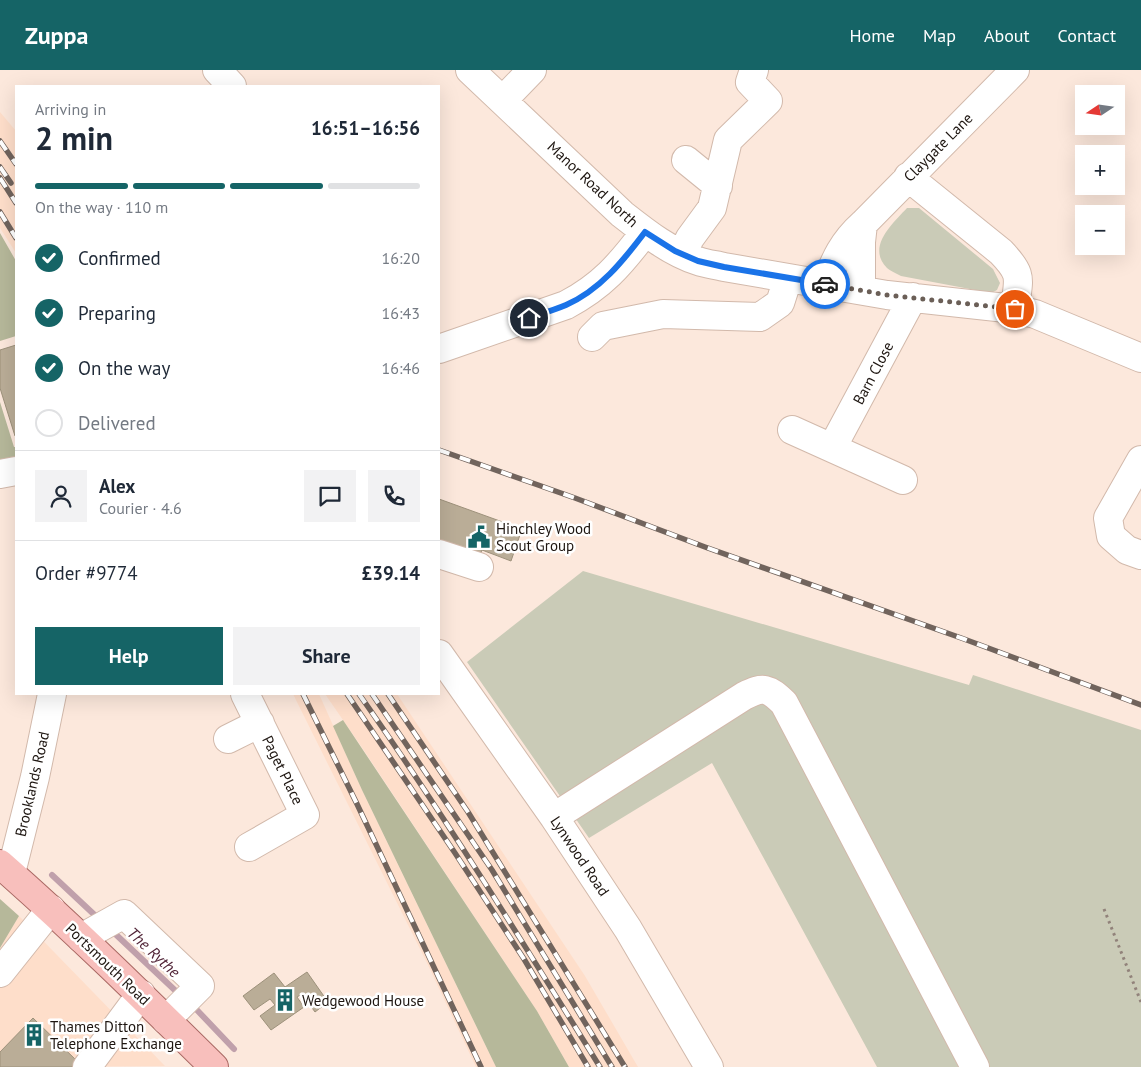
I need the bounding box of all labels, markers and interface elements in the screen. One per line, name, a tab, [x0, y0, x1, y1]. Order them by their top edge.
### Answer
text: Zuppa	[25, 20, 88, 51]
text: Home	[849, 24, 895, 47]
text: Map	[923, 24, 956, 47]
text: About	[984, 24, 1030, 47]
text: Contact	[1058, 24, 1116, 47]
north arrow	[1075, 85, 1125, 135]
map controls	[1075, 85, 1125, 255]
text: Arriving in	[35, 99, 106, 119]
street label: Claygate Lane	[899, 108, 977, 186]
text: 16:51–16:56	[311, 116, 420, 140]
text: 2 min	[35, 117, 113, 159]
street label: Manor Road North	[544, 137, 642, 231]
button: +	[1075, 145, 1125, 195]
text: On the way · 110 m	[35, 197, 168, 217]
button: −	[1075, 205, 1125, 255]
icon: check	[35, 244, 63, 272]
text: Confirmed	[78, 246, 161, 270]
text: 16:20	[382, 248, 420, 268]
courier	[800, 259, 850, 309]
icon: car	[811, 270, 839, 298]
pin	[994, 288, 1036, 330]
icon: bag	[1001, 295, 1029, 323]
pin	[508, 297, 550, 339]
icon: check	[35, 299, 63, 327]
text: Preparing	[78, 301, 156, 325]
text: 16:43	[382, 303, 420, 323]
icon: home	[515, 304, 543, 332]
street label: Barn Close	[849, 338, 897, 408]
icon: check	[35, 354, 63, 382]
text: On the way	[78, 356, 170, 380]
text: 16:46	[382, 358, 420, 378]
text: Delivered	[78, 411, 156, 435]
button: person	[35, 470, 87, 522]
button: chat	[304, 470, 356, 522]
button: phone	[368, 470, 420, 522]
text: Alex	[99, 474, 135, 498]
text: Courier · 4.6	[99, 498, 182, 518]
place label: Hinchley Wood Scout Group	[496, 519, 591, 555]
public building icon: Hinchley Wood Scout Group	[466, 524, 492, 550]
text: Order #9774	[35, 561, 138, 585]
text: £39.14	[361, 561, 420, 585]
button: Help	[35, 627, 223, 685]
button: Share	[233, 627, 420, 685]
street label: Brooklands Road	[11, 730, 53, 838]
street label: Paget Place	[258, 732, 308, 808]
street label: Lynwood Road	[546, 812, 614, 900]
street label: Portsmouth Road	[62, 919, 154, 1009]
water label: The Rythe	[123, 922, 185, 982]
building icon: Wedgewood House	[272, 987, 298, 1013]
place label: Wedgewood House	[302, 991, 424, 1010]
place label: Thames Ditton Telephone Exchange	[50, 1017, 182, 1053]
building icon: Thames Ditton Telephone Exchange	[21, 1022, 47, 1048]

